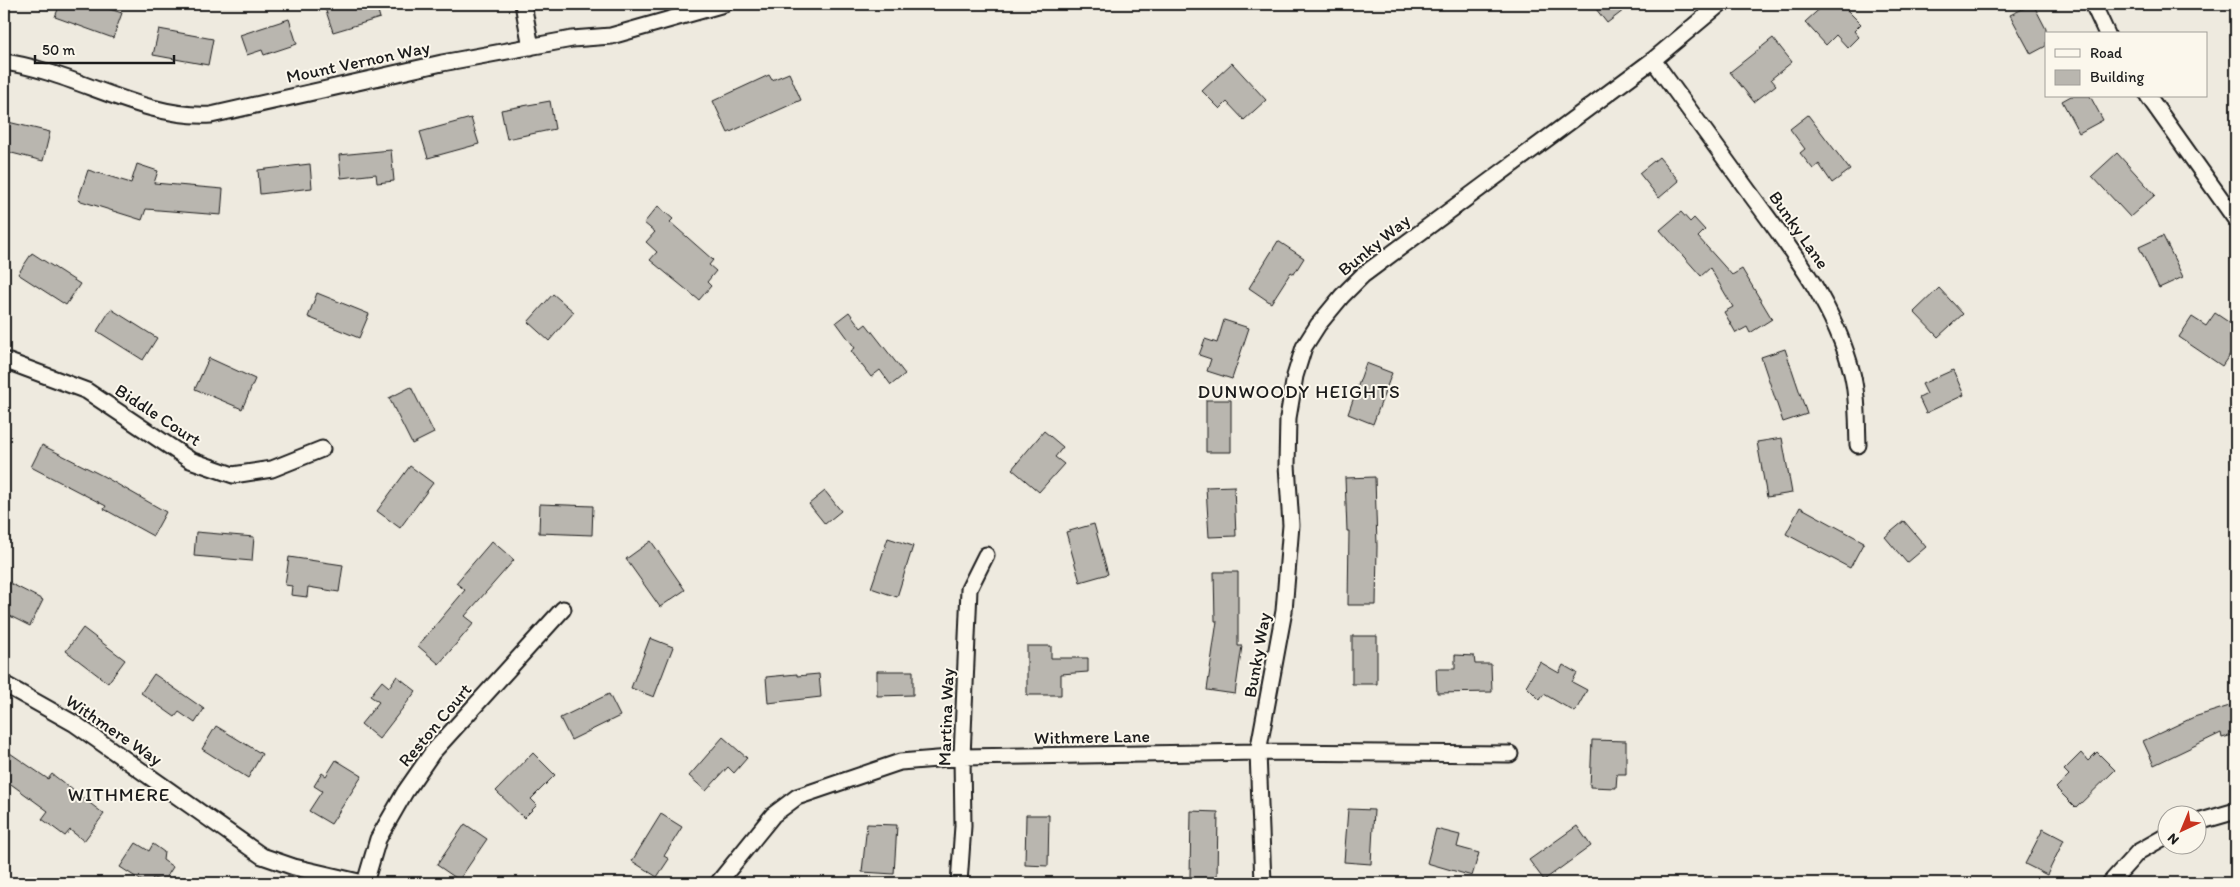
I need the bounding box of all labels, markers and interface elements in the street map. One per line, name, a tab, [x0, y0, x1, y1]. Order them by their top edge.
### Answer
scale bar	[35, 32, 174, 64]
legend	[2045, 32, 2208, 98]
street label: Mount Vernon Way	[284, 36, 432, 88]
text: 50 m	[42, 41, 75, 59]
text: Road	[2090, 44, 2123, 62]
text: Building	[2090, 68, 2144, 86]
street label: Bunky Lane	[1764, 187, 1834, 273]
street label: Bunky Way	[1334, 209, 1415, 281]
street label: Biddle Court	[111, 379, 205, 451]
district label: DUNWOODY HEIGHTS	[1197, 380, 1401, 403]
street label: Bunky Way	[1239, 610, 1275, 699]
street label: Martina Way	[933, 667, 959, 766]
street label: Reston Court	[394, 679, 476, 771]
street label: Withmere Way	[61, 690, 167, 771]
street label: Withmere Lane	[1034, 725, 1150, 749]
district label: WITHMERE	[68, 783, 170, 806]
north arrow	[2158, 804, 2208, 854]
text: N	[2164, 830, 2183, 848]

